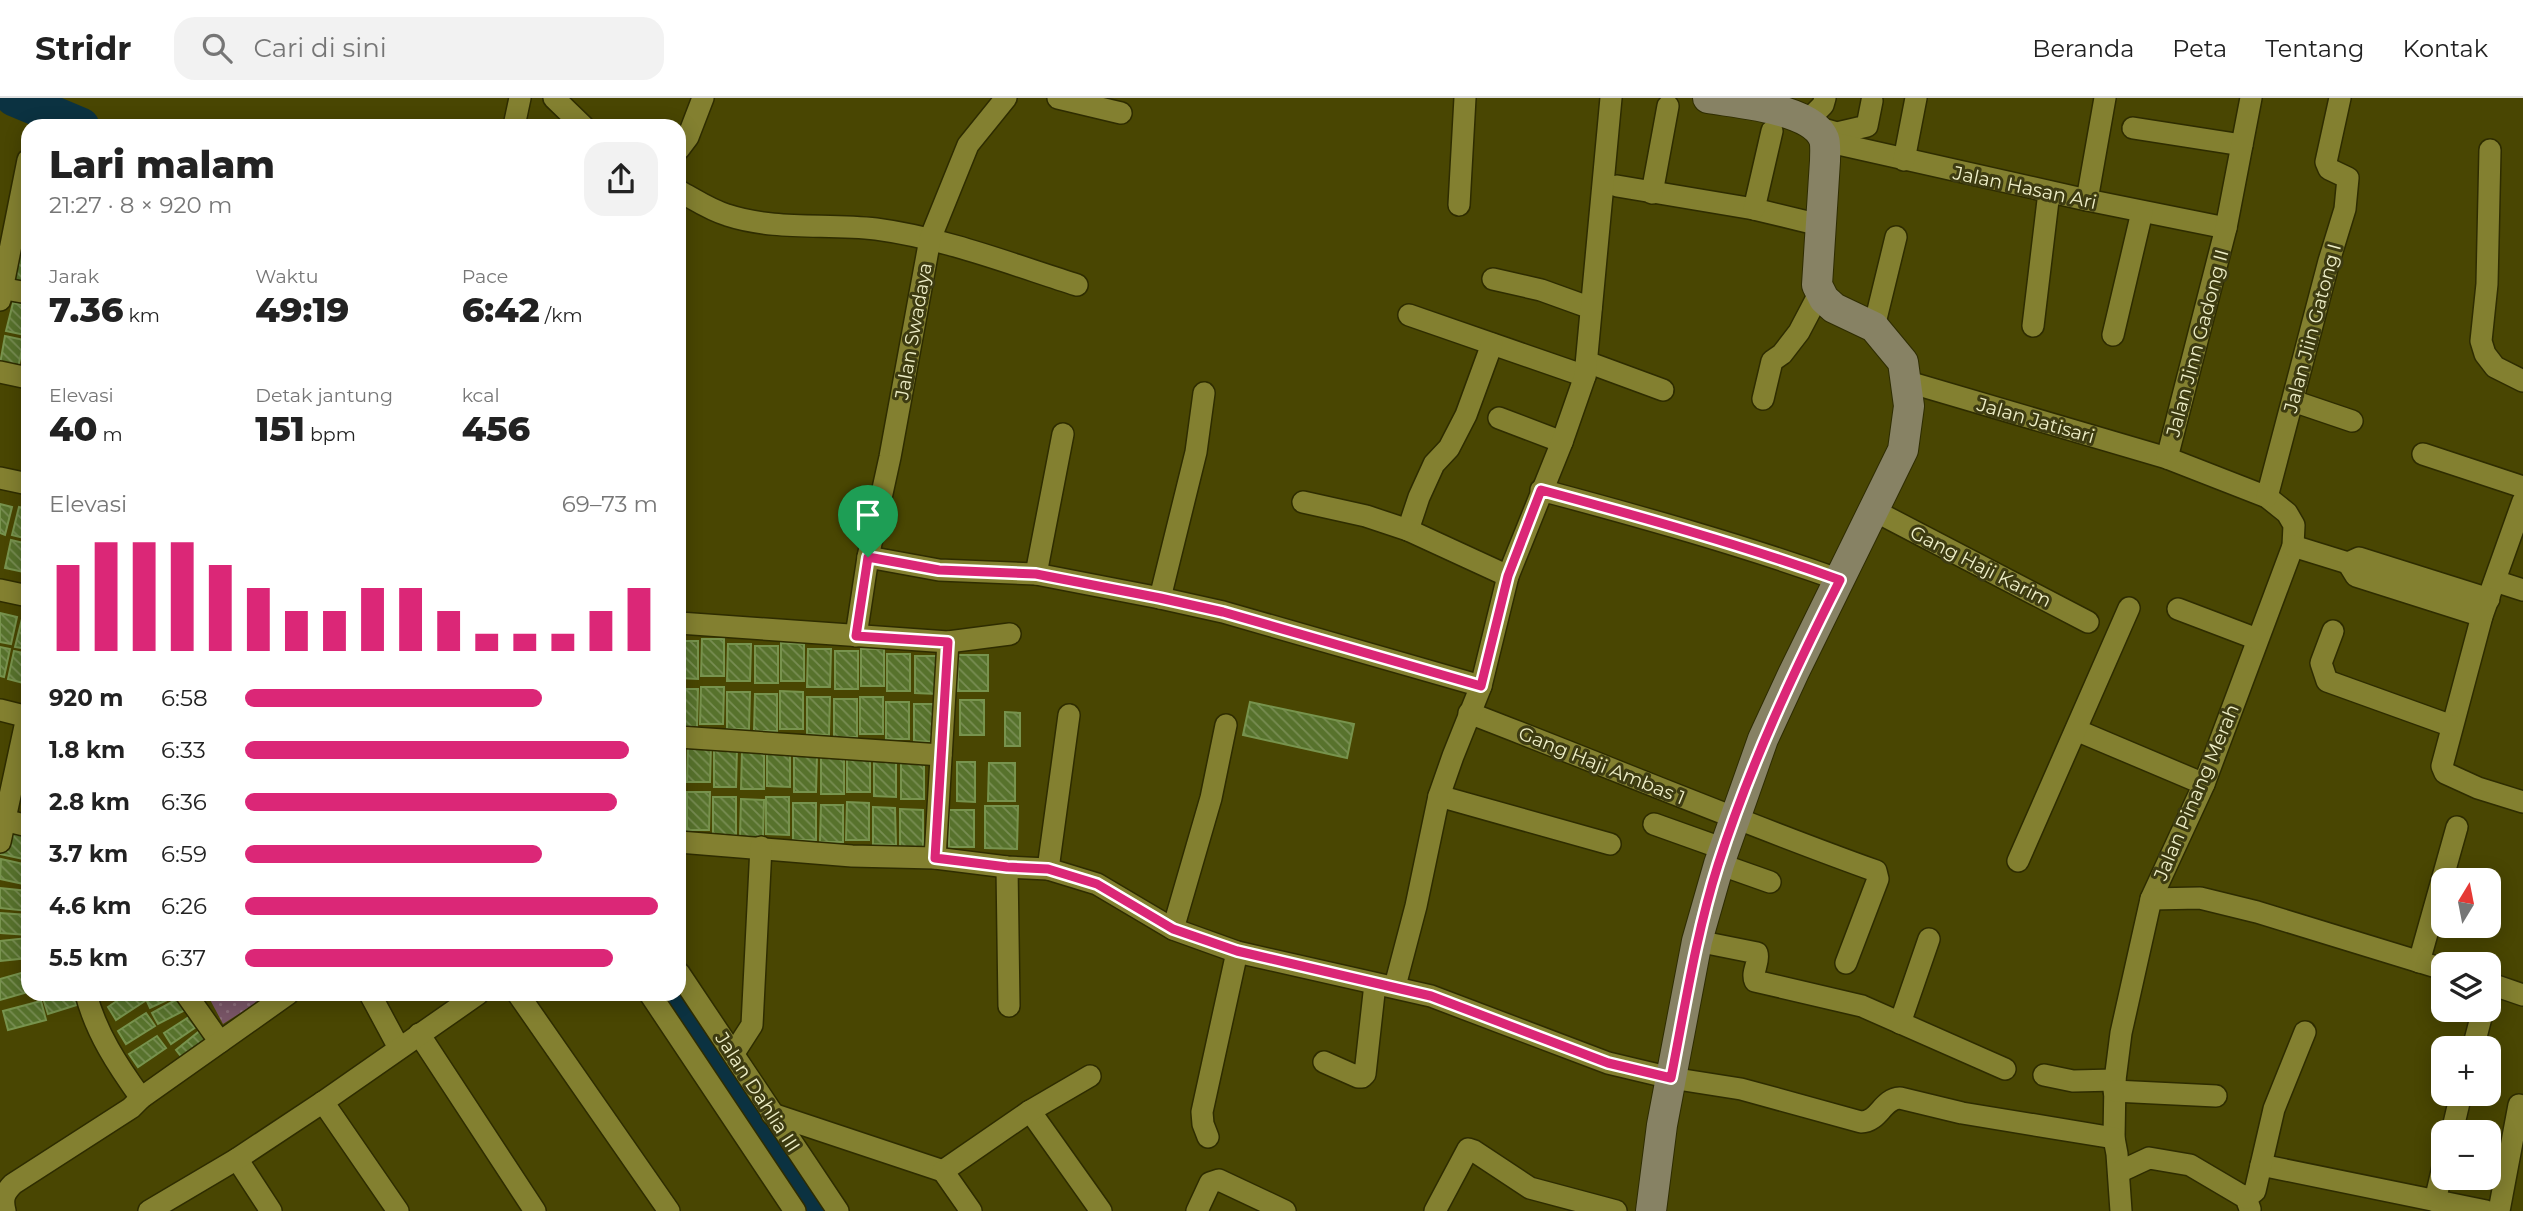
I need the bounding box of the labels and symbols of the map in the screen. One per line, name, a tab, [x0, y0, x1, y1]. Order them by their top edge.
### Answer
street label: Jalan Hasan Ari	[1950, 161, 2099, 214]
street label: Jalan Jiin Gatong I	[2279, 241, 2346, 416]
street label: Jalan Jinn Gadong II	[2161, 247, 2234, 440]
street label: Jalan Swadaya	[890, 261, 937, 402]
street label: Jalan Jatisari	[1973, 392, 2097, 448]
pin	[838, 485, 898, 557]
street label: Gang Haji Karim	[1906, 521, 2055, 612]
street label: Jalan Pinang Merah	[2149, 701, 2244, 885]
street label: Gang Haji Ambas 1	[1515, 722, 1688, 809]
north arrow	[2431, 868, 2501, 938]
street label: Jalan Dahlia III	[710, 1027, 805, 1157]

